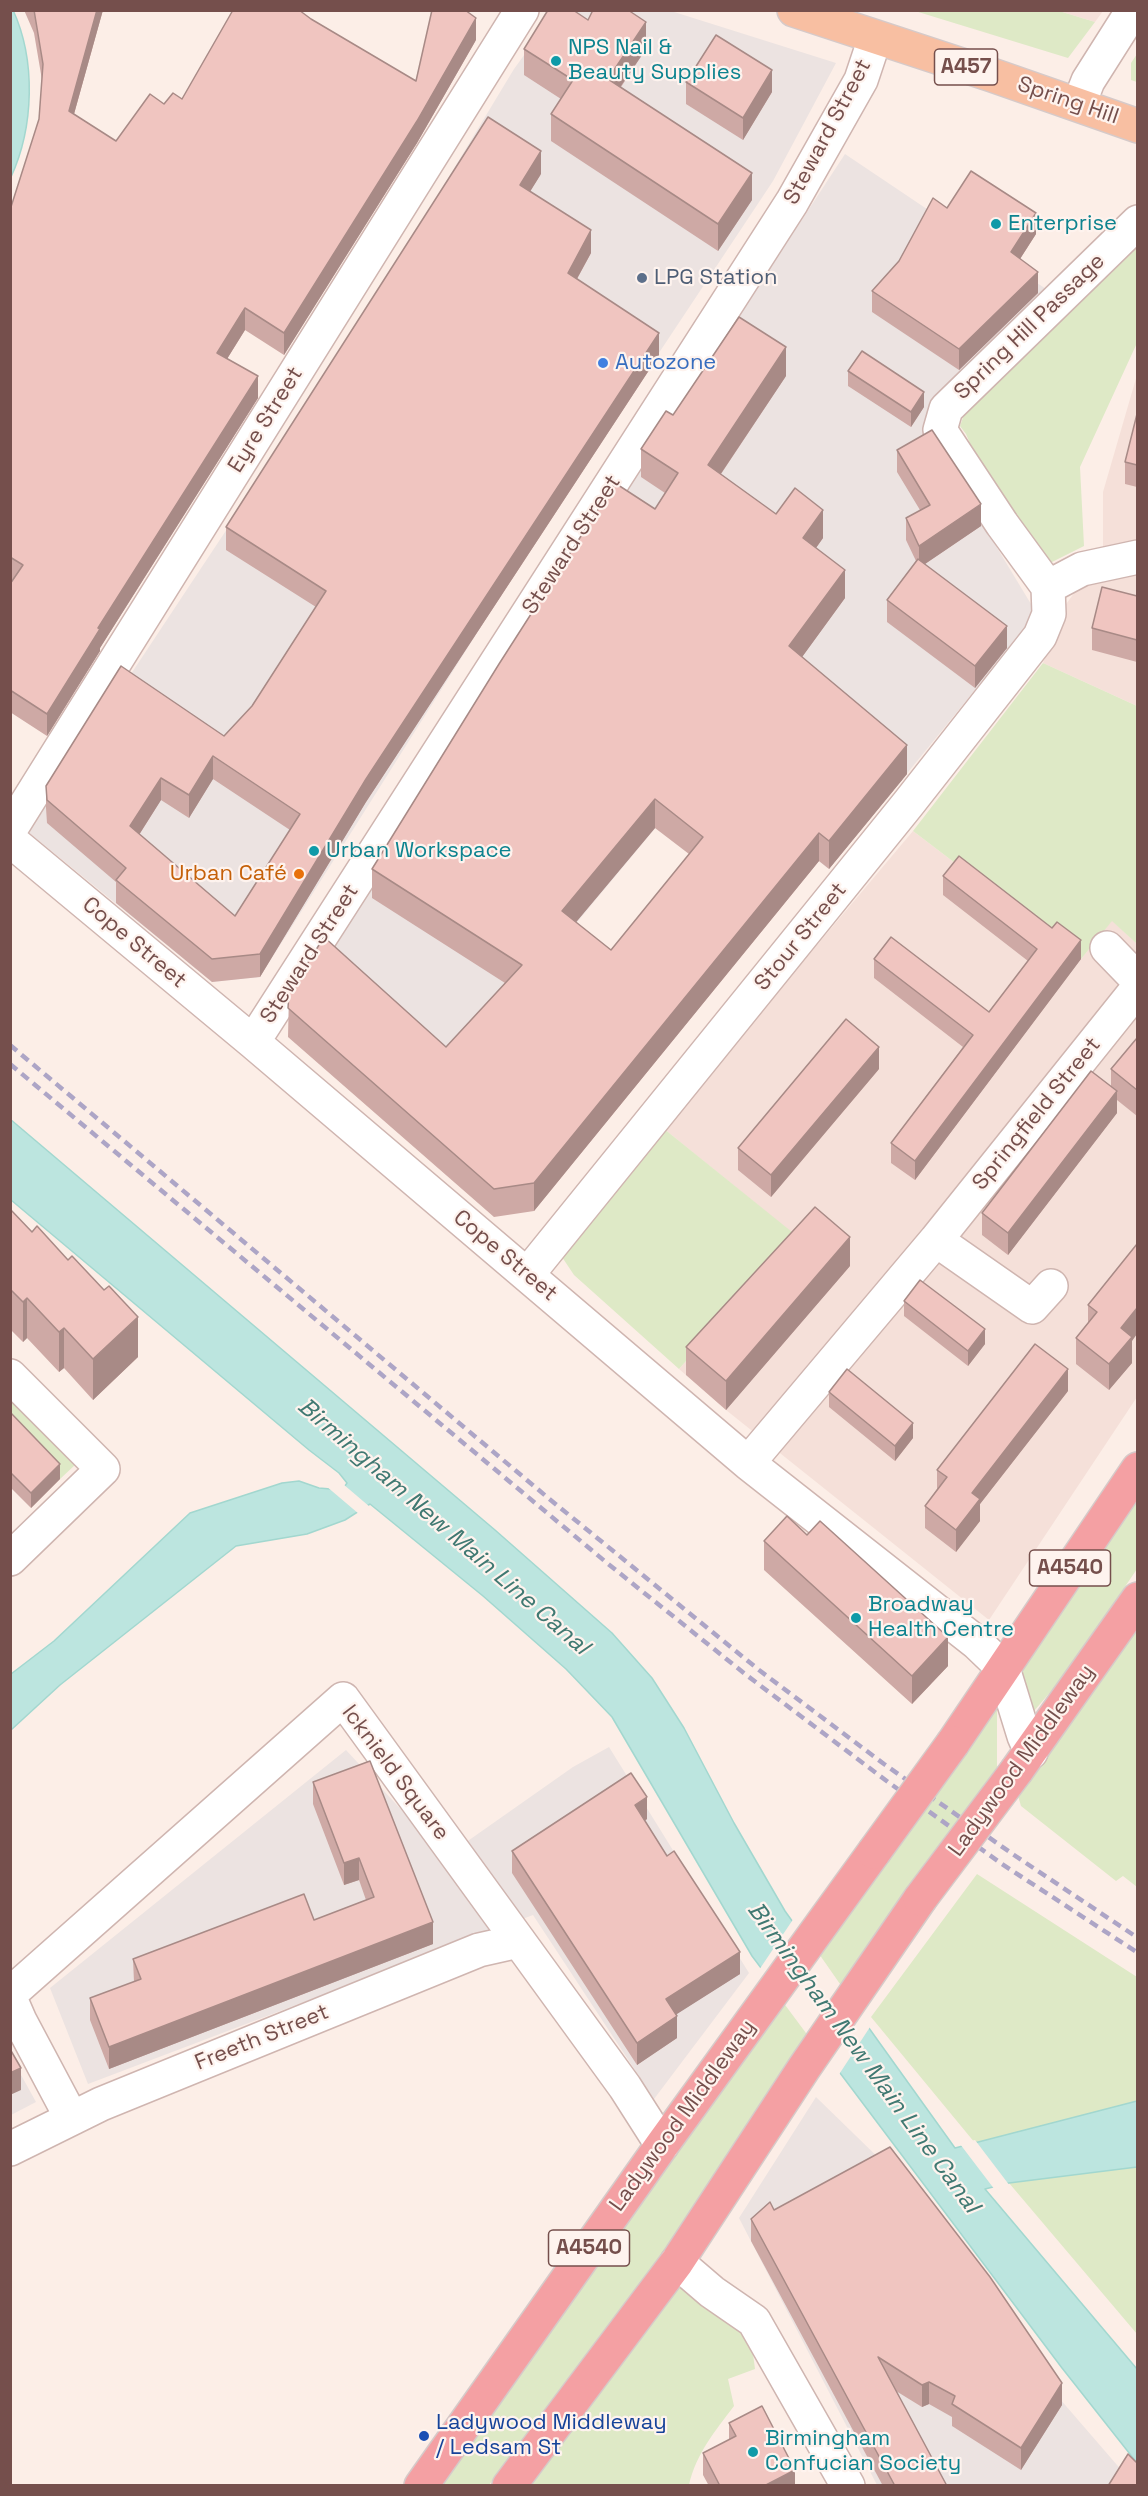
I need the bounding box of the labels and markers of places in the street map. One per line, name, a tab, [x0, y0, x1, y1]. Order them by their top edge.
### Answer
place label: NPS Nail & Beauty Supplies	[568, 35, 741, 86]
marker: NPS Nail & Beauty Supplies	[549, 54, 563, 68]
place label: Enterprise	[1008, 211, 1117, 237]
marker: Enterprise	[989, 217, 1003, 231]
place label: LPG Station	[654, 265, 777, 291]
marker: LPG Station	[635, 271, 649, 285]
place label: Autozone	[615, 350, 716, 376]
marker: Autozone	[596, 356, 610, 370]
place label: Urban Workspace	[326, 838, 512, 864]
marker: Urban Workspace	[307, 844, 321, 858]
place label: Urban Café	[170, 861, 287, 887]
marker: Urban Café	[292, 867, 306, 881]
place label: Broadway Health Centre	[868, 1592, 1014, 1644]
marker: Broadway Health Centre	[849, 1611, 863, 1625]
place label: Ladywood Middleway / Ledsam St	[436, 2410, 667, 2462]
place label: Birmingham Confucian Society	[765, 2426, 961, 2478]
marker: Ladywood Middleway / Ledsam St	[417, 2429, 431, 2443]
marker: Birmingham Confucian Society	[746, 2445, 760, 2459]

